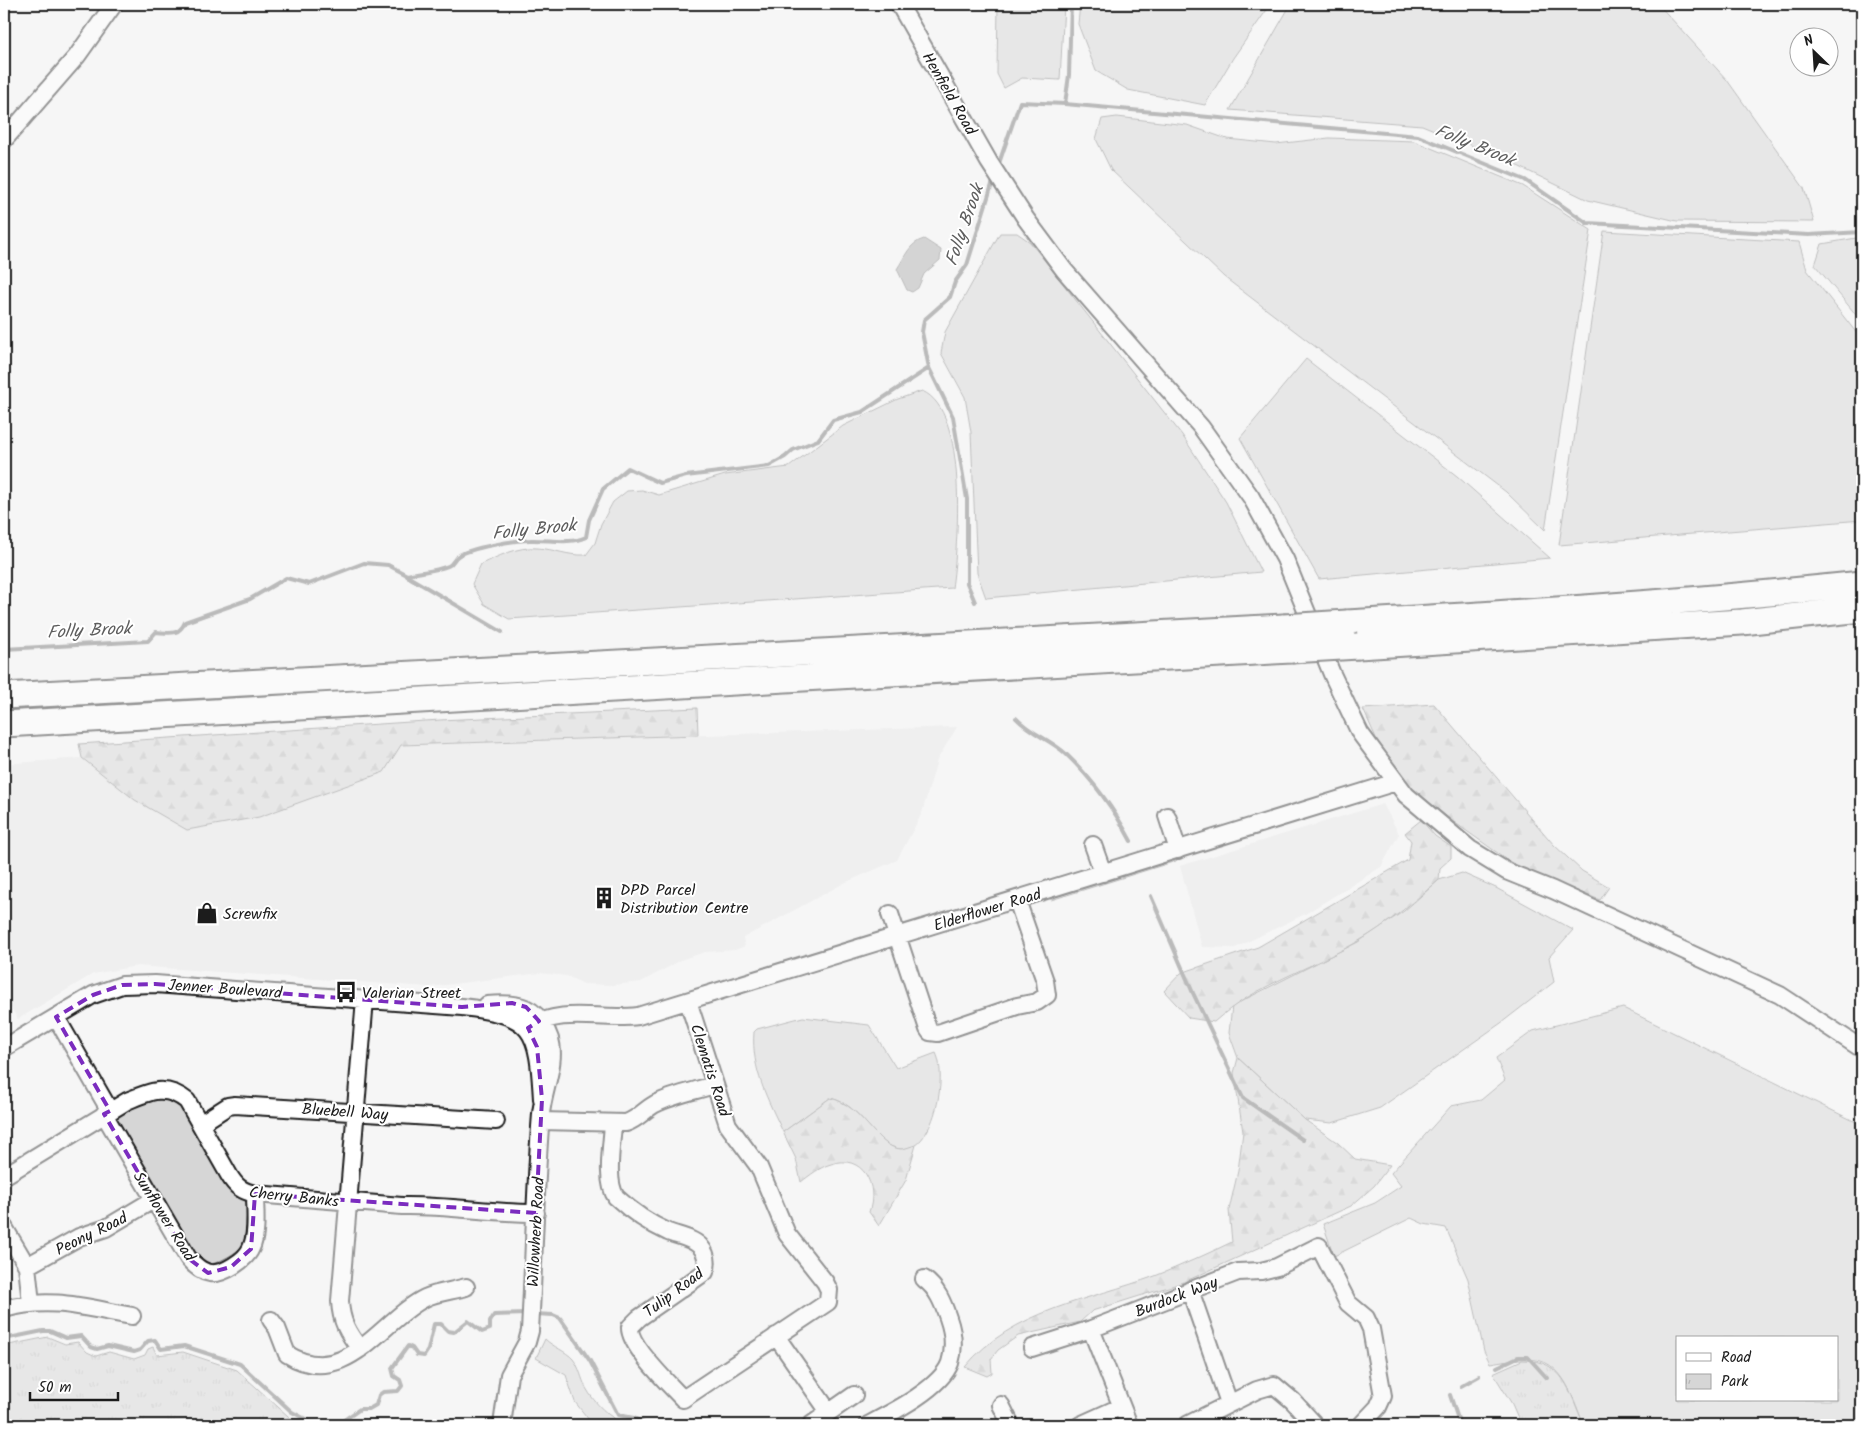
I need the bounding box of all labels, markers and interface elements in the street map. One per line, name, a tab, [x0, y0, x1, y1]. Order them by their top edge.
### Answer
north arrow	[1788, 28, 1838, 78]
text: N	[1800, 29, 1818, 53]
street label: Henfield Road	[915, 47, 983, 141]
water label: Folly Brook	[1430, 117, 1521, 177]
water label: Folly Brook	[938, 179, 994, 270]
water label: Folly Brook	[491, 511, 580, 549]
water label: Folly Brook	[46, 615, 134, 648]
place label: DPD Parcel Distribution Centre	[620, 878, 749, 921]
street label: Elderflower Road	[930, 882, 1045, 939]
building icon: DPD Parcel Distribution Centre	[591, 885, 617, 911]
shop icon: Screwfix	[194, 900, 220, 926]
place label: Screwfix	[223, 902, 278, 927]
street label: Jenner Boulevard	[167, 973, 284, 1006]
bus stop icon: Valerian Street	[333, 979, 359, 1005]
place label: Valerian Street	[362, 981, 462, 1006]
street label: Clematis Road	[683, 1021, 737, 1121]
street label: Bluebell Way	[301, 1097, 389, 1128]
street label: Sunflower Road	[126, 1167, 202, 1268]
street label: Willowherb Road	[521, 1175, 552, 1288]
street label: Cherry Banks	[248, 1180, 340, 1215]
street label: Peony Road	[51, 1206, 133, 1263]
street label: Tulip Road	[638, 1262, 710, 1324]
street label: Burdock Way	[1131, 1270, 1222, 1325]
legend	[1676, 1336, 1838, 1402]
text: Road	[1721, 1346, 1752, 1370]
scale bar	[30, 1369, 118, 1401]
text: Park	[1721, 1370, 1749, 1394]
text: 50 m	[38, 1376, 72, 1400]

